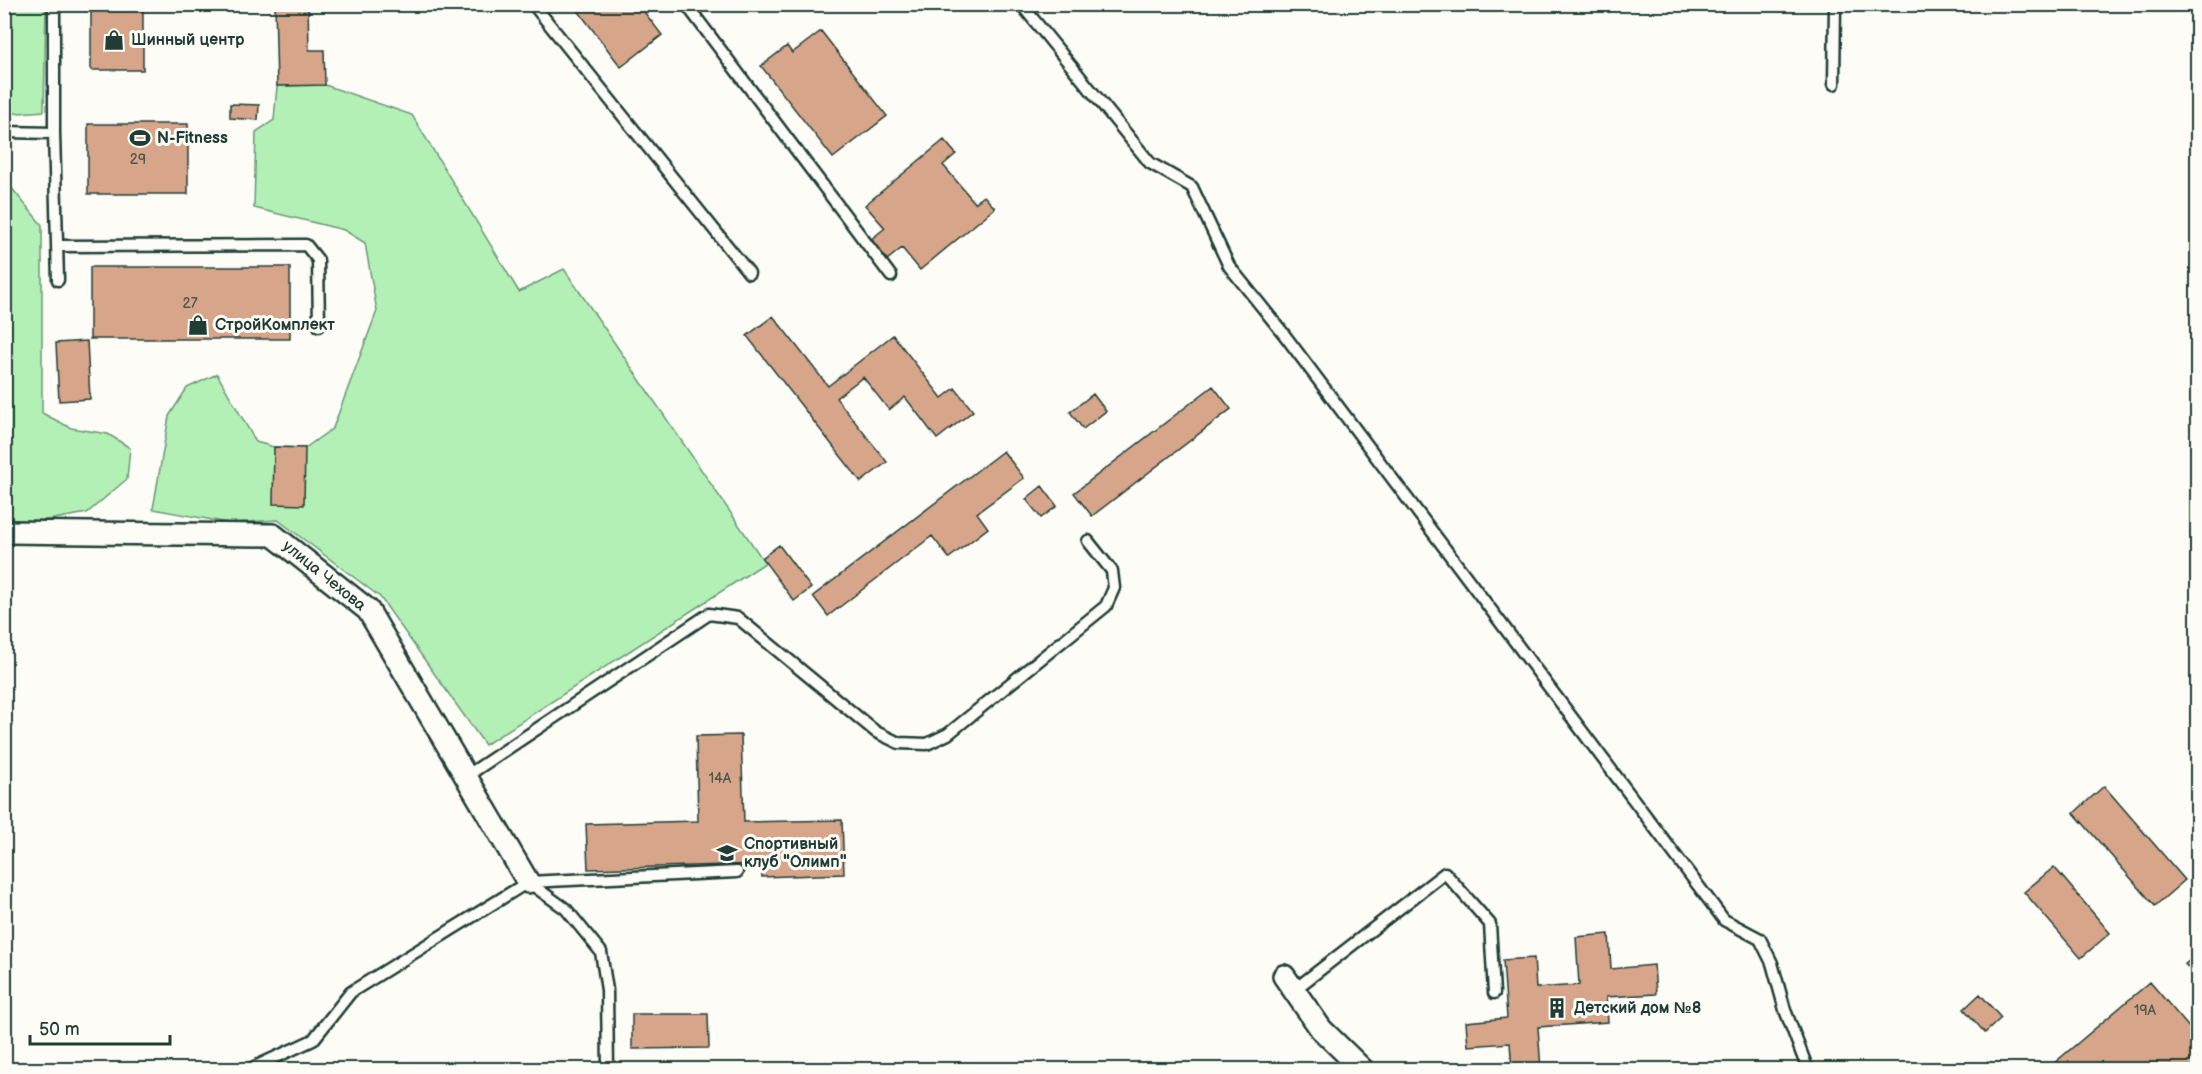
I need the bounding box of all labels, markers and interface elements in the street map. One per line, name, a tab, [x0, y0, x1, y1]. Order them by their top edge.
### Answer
shop icon: Шинный центр	[102, 28, 126, 52]
place label: Шинный центр	[131, 31, 245, 50]
sports icon: N-Fitness	[128, 126, 152, 150]
place label: N-Fitness	[157, 129, 228, 148]
house number: 29	[130, 151, 146, 168]
house number: 27	[182, 295, 198, 312]
shop icon: СтройКомплект	[186, 313, 210, 337]
place label: СтройКомплект	[215, 316, 335, 335]
street label: улица Чехова	[279, 537, 370, 616]
house number: 14А	[709, 770, 732, 787]
place label: Спортивный клуб "Олимп"	[744, 835, 847, 872]
school or university icon: Спортивный клуб "Олимп"	[715, 841, 739, 865]
building icon: Детский дом №8	[1545, 996, 1569, 1020]
place label: Детский дом №8	[1574, 999, 1701, 1018]
house number: 19А	[2134, 1002, 2157, 1019]
scale bar	[30, 1008, 170, 1046]
text: 50 m	[39, 1019, 80, 1040]

